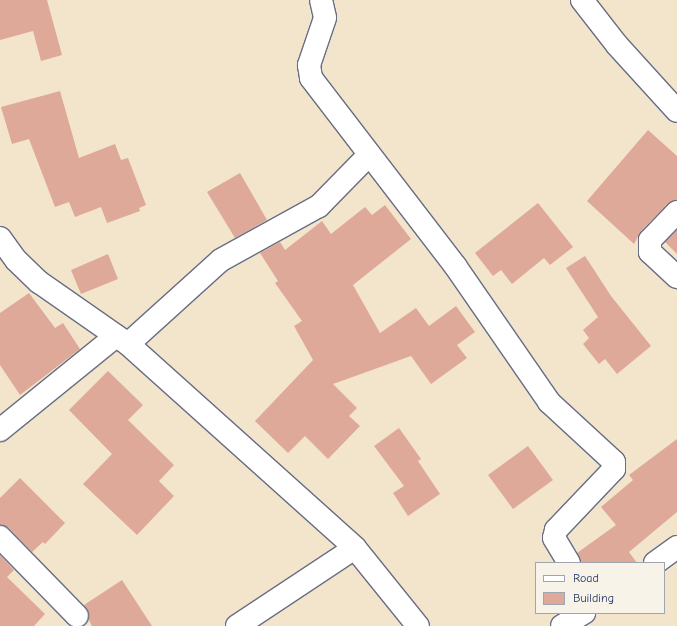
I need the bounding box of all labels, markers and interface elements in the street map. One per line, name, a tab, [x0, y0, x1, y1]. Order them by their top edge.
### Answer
legend	[535, 562, 665, 614]
text: Road	[573, 571, 599, 585]
text: Building	[573, 591, 614, 605]

